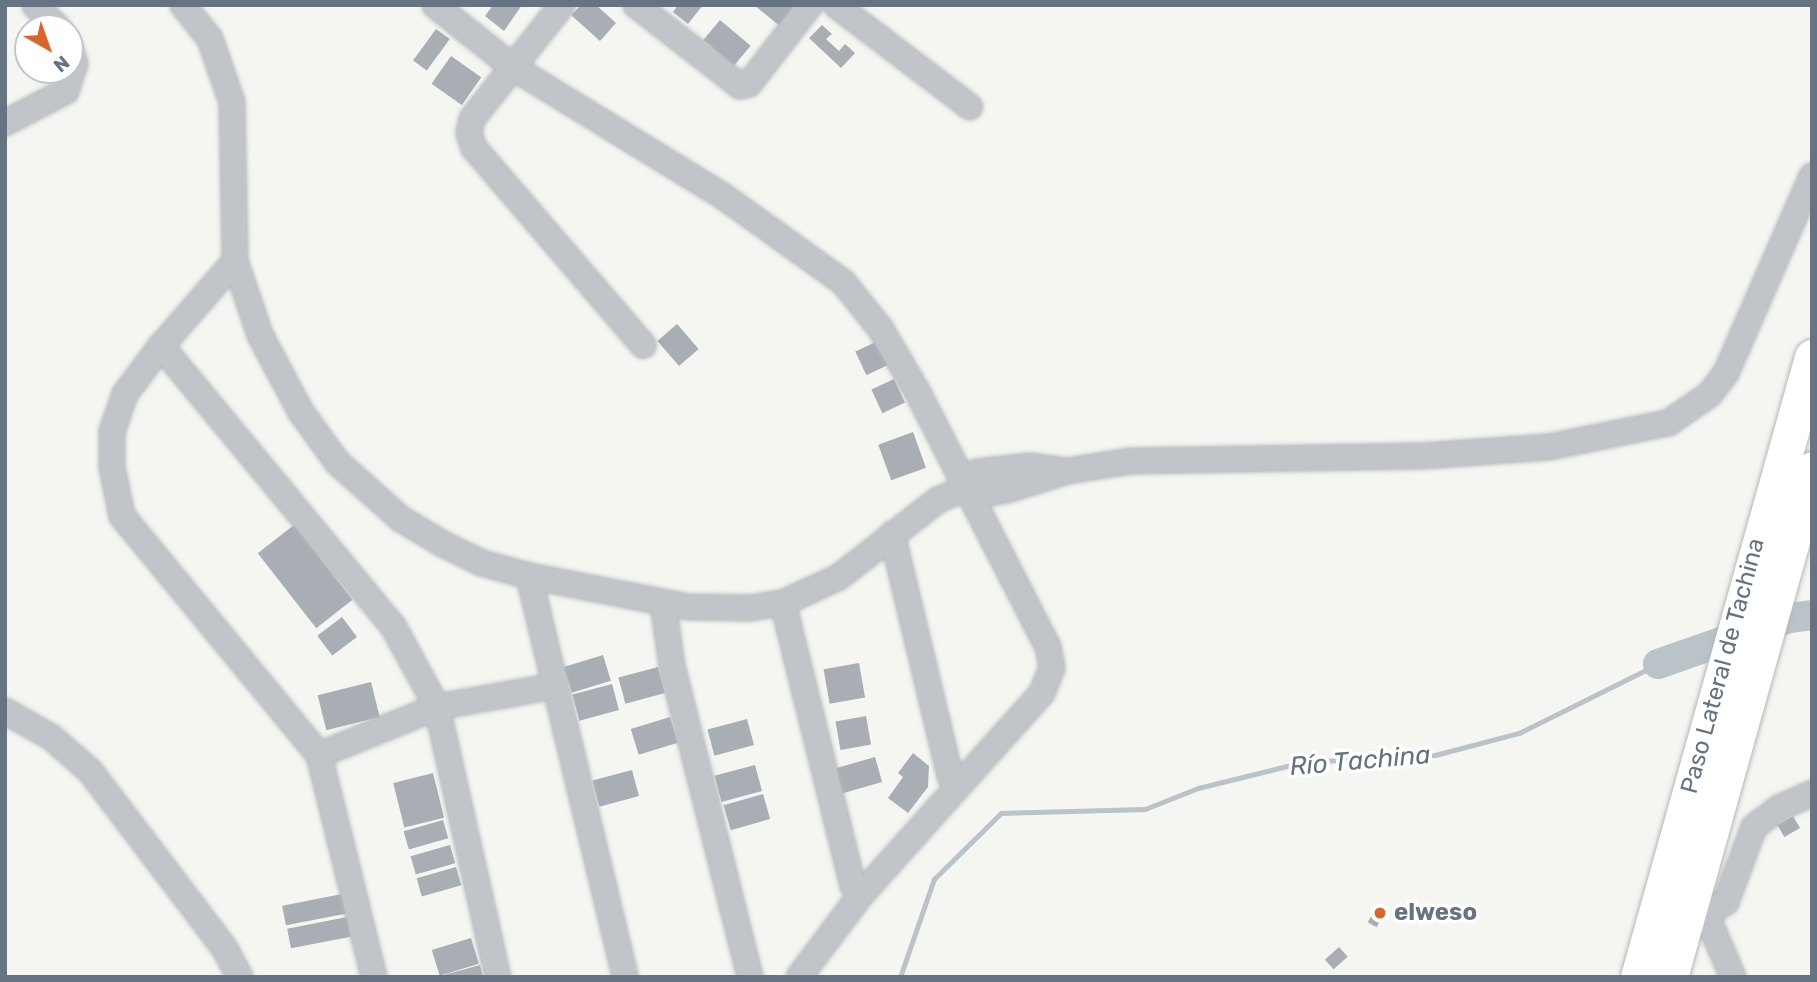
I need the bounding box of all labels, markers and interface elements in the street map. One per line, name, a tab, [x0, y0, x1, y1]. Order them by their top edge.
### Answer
north arrow	[14, 14, 84, 84]
text: N	[49, 51, 74, 77]
street label: Paso Lateral de Tachina	[1675, 535, 1771, 797]
water label: Río Tachina	[1288, 739, 1432, 783]
place label: elweso	[1394, 899, 1477, 927]
marker: elweso	[1372, 905, 1388, 921]

